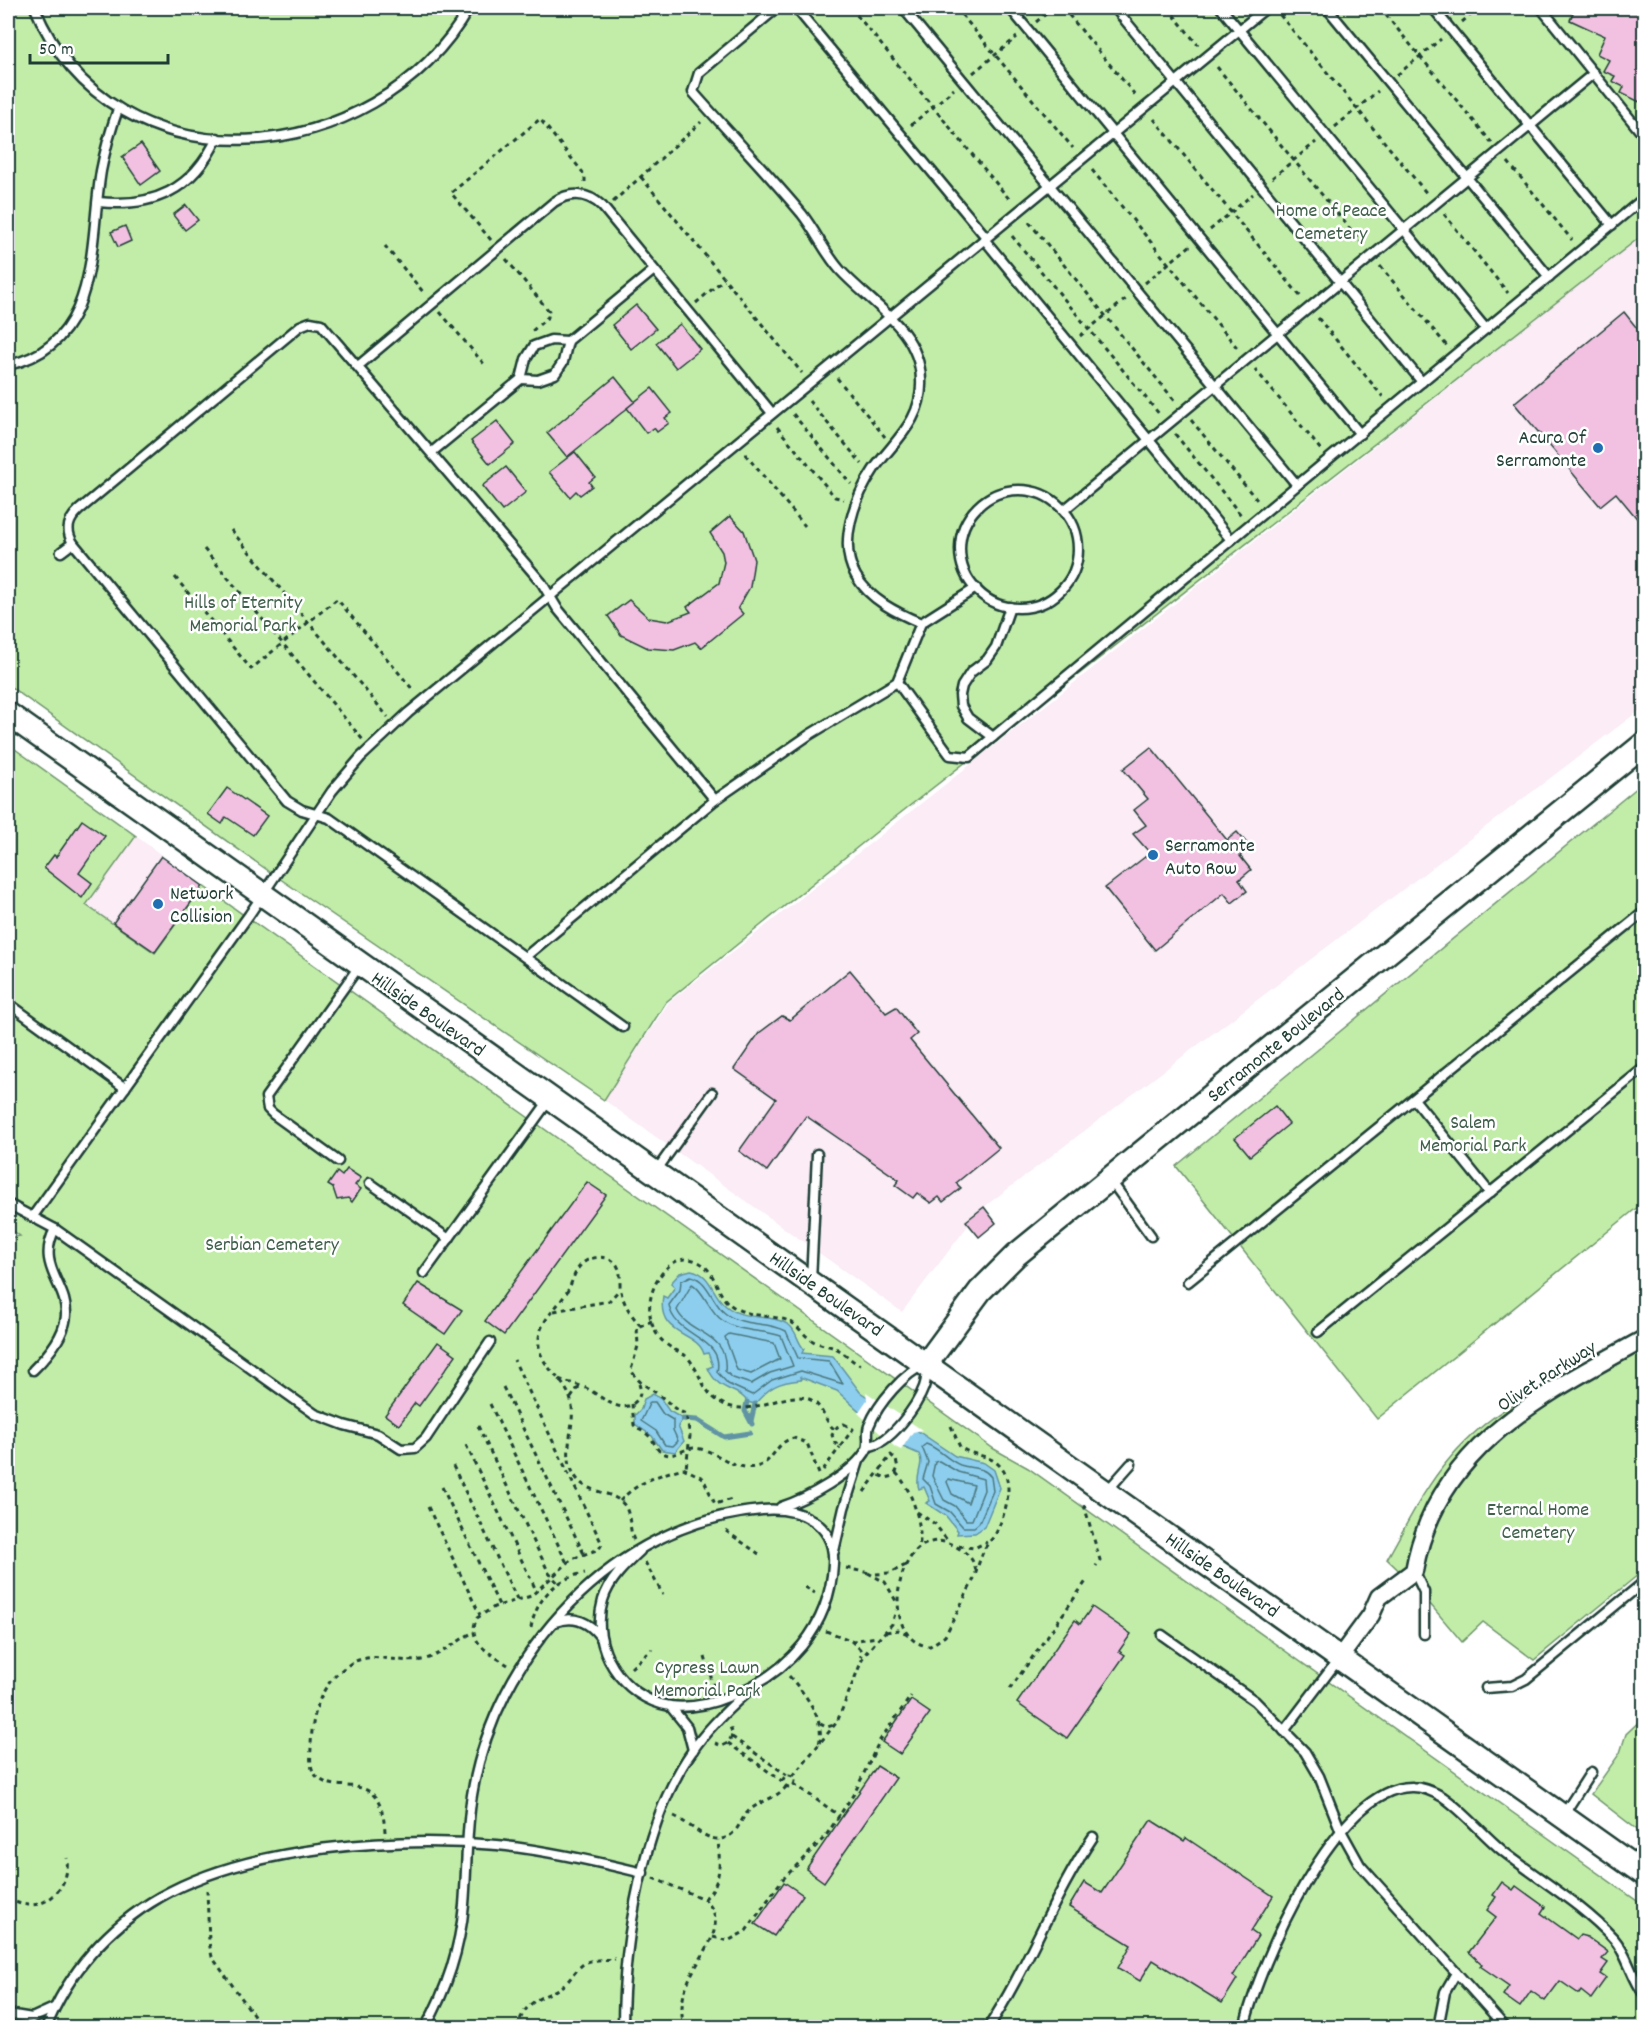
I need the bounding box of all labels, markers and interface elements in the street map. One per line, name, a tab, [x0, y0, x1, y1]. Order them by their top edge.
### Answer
scale bar	[30, 27, 168, 65]
text: 50 m	[39, 38, 74, 63]
park label: Home of Peace Cemetery	[1276, 198, 1387, 249]
place label: Acura Of Serramonte	[1496, 425, 1587, 476]
marker: Acura Of Serramonte	[1591, 441, 1605, 455]
park label: Hills of Eternity Memorial Park	[184, 590, 303, 641]
place label: Serramonte Auto Row	[1165, 833, 1255, 884]
marker: Serramonte Auto Row	[1146, 848, 1160, 862]
place label: Network Collision	[170, 881, 233, 932]
marker: Network Collision	[151, 897, 165, 911]
street label: Hillside Boulevard	[365, 966, 490, 1065]
street label: Serramonte Boulevard	[1202, 982, 1352, 1111]
park label: Salem Memorial Park	[1419, 1110, 1527, 1161]
park label: Serbian Cemetery	[205, 1232, 340, 1260]
street label: Hillside Boulevard	[763, 1246, 888, 1345]
street label: Olivet Parkway	[1492, 1334, 1604, 1420]
park label: Eternal Home Cemetery	[1487, 1497, 1589, 1548]
street label: Hillside Boulevard	[1159, 1527, 1284, 1626]
park label: Cypress Lawn Memorial Park	[653, 1655, 761, 1706]

